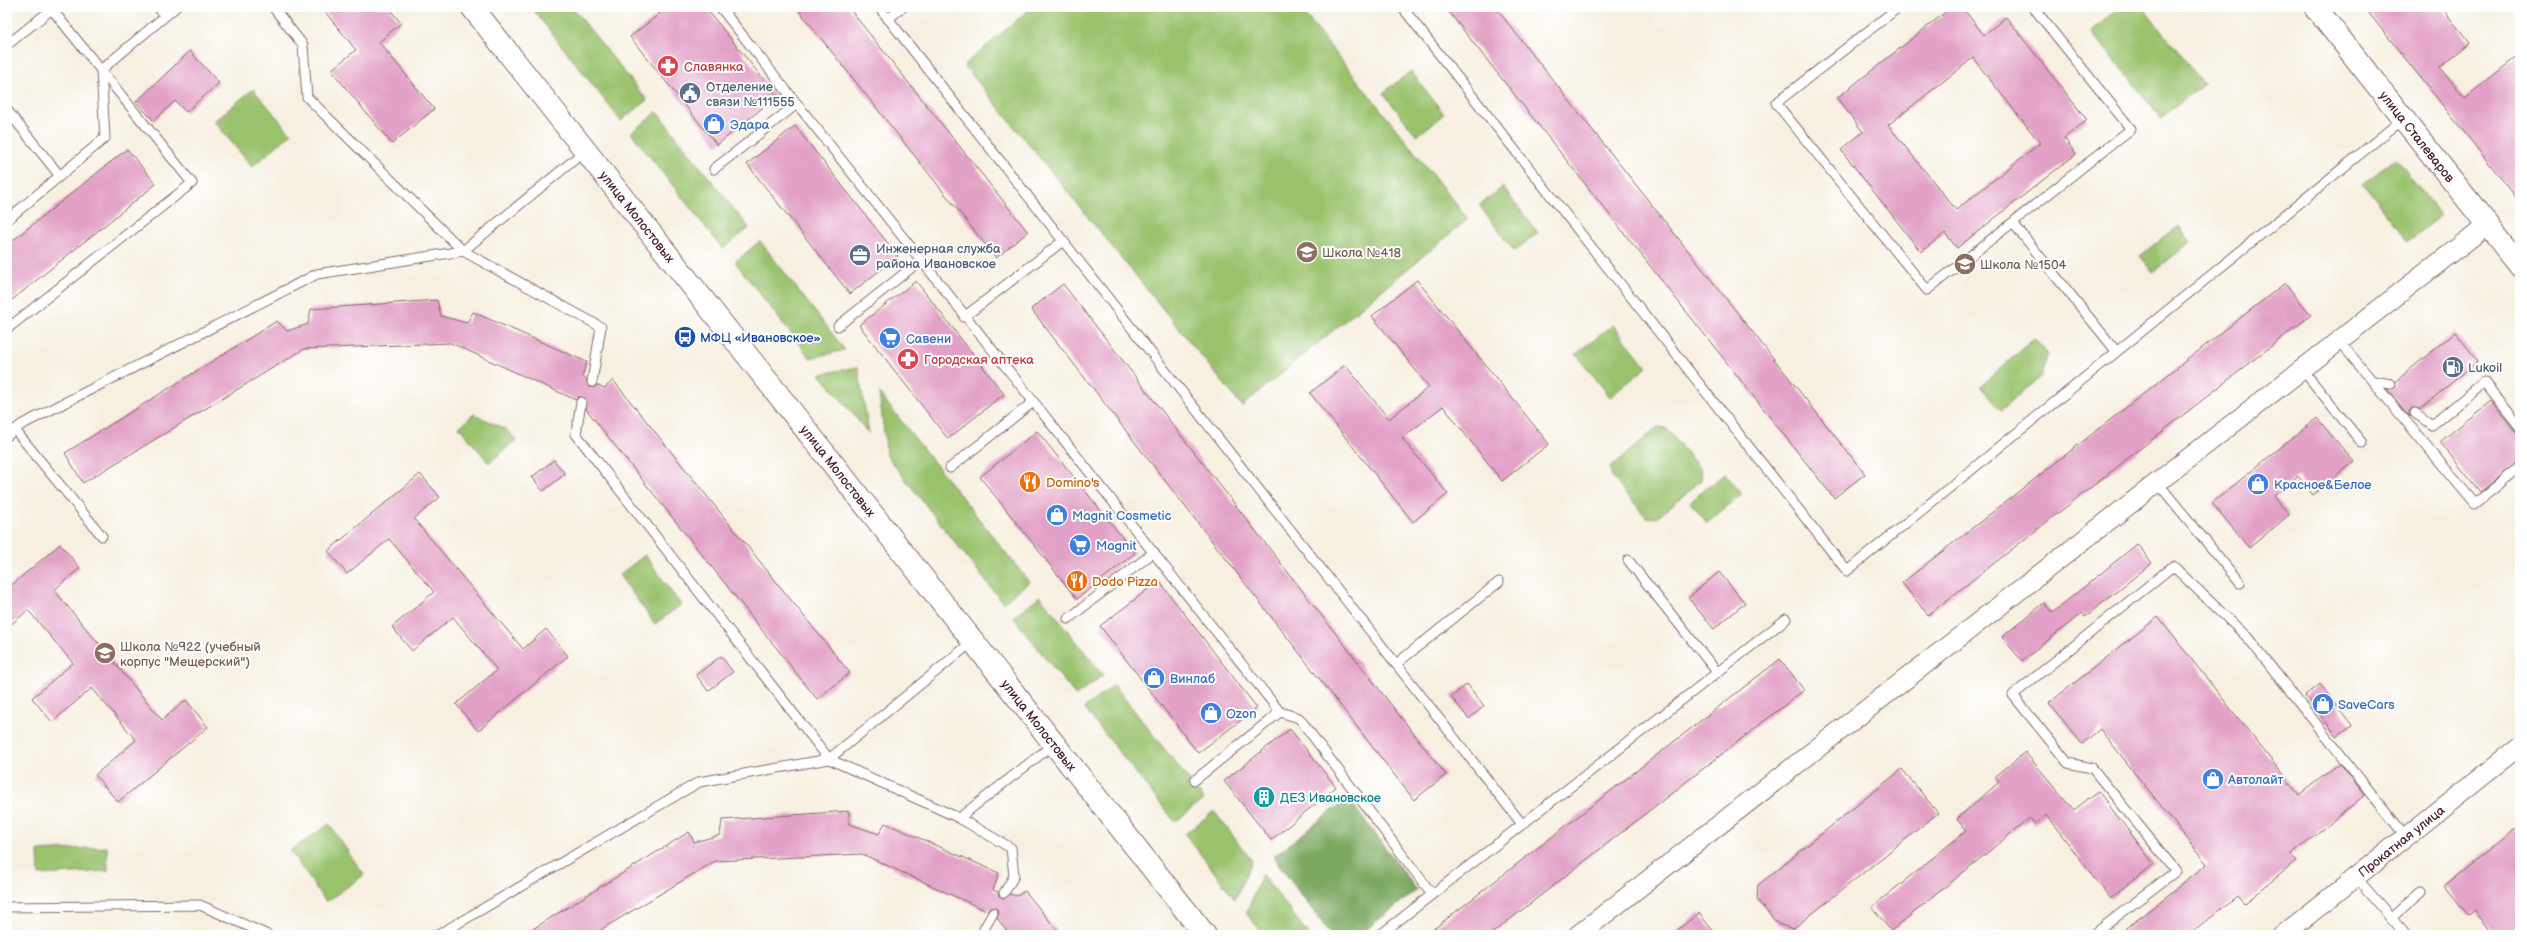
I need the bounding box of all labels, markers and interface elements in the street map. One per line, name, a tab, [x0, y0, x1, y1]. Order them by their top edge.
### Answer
pharmacy icon: Славянка	[655, 53, 681, 79]
place label: Славянка	[684, 59, 744, 75]
place label: Отделение связи №111555	[706, 79, 795, 110]
public building icon: Отделение связи №111555	[677, 80, 703, 106]
street label: улица Сталеваров	[2376, 88, 2458, 186]
shop icon: Эдара	[701, 111, 727, 137]
place label: Эдара	[730, 117, 770, 133]
street label: улица Молостовых	[596, 168, 678, 266]
school or university icon: Школа №418	[1294, 239, 1320, 265]
place label: Инженерная служба района Ивановское	[876, 241, 1001, 272]
office icon: Инженерная служба района Ивановское	[847, 242, 873, 268]
place label: Школа №418	[1322, 245, 1401, 261]
school or university icon: Школа №1504	[1952, 251, 1978, 277]
place label: Школа №1504	[1980, 257, 2067, 273]
bus stop icon: МФЦ «Ивановское»	[672, 324, 698, 350]
supermarket icon: Савени	[877, 325, 903, 351]
place label: МФЦ «Ивановское»	[700, 330, 821, 346]
place label: Савени	[906, 331, 951, 347]
pharmacy icon: Городская аптека	[895, 346, 921, 372]
place label: Городская аптека	[924, 352, 1034, 368]
fuel station icon: Lukoil	[2440, 354, 2466, 380]
place label: Lukoil	[2468, 360, 2502, 376]
street label: улица Молостовых	[796, 422, 879, 521]
restaurant icon: Domino's	[1017, 469, 1043, 495]
shop icon: Красное&Белое	[2245, 471, 2271, 497]
place label: Domino's	[1046, 475, 1100, 491]
place label: Красное&Белое	[2274, 477, 2371, 493]
shop icon: Magnit Cosmetic	[1044, 502, 1070, 528]
place label: Magnit Cosmetic	[1072, 508, 1172, 524]
supermarket icon: Magnit	[1067, 532, 1093, 558]
place label: Magnit	[1096, 538, 1136, 554]
restaurant icon: Dodo Pizza	[1064, 568, 1090, 594]
place label: Dodo Pizza	[1092, 574, 1158, 590]
place label: Школа №922 (учебный корпус "Мещерский")	[120, 639, 261, 670]
school or university icon: Школа №922 (учебный корпус "Мещерский")	[92, 640, 118, 666]
shop icon: Винлаб	[1141, 665, 1167, 691]
place label: Винлаб	[1170, 671, 1215, 687]
street label: улица Молостовых	[997, 677, 1080, 775]
shop icon: SaveCars	[2310, 691, 2336, 717]
place label: SaveCars	[2338, 697, 2395, 713]
shop icon: Ozon	[1198, 700, 1224, 726]
place label: Ozon	[1226, 706, 1256, 722]
shop icon: Автолайт	[2200, 766, 2226, 792]
place label: Автолайт	[2227, 772, 2284, 788]
building icon: ДЕЗ Ивановское	[1251, 784, 1277, 810]
place label: ДЕЗ Ивановское	[1280, 790, 1381, 806]
street label: Прокатная улица	[2355, 802, 2448, 881]

